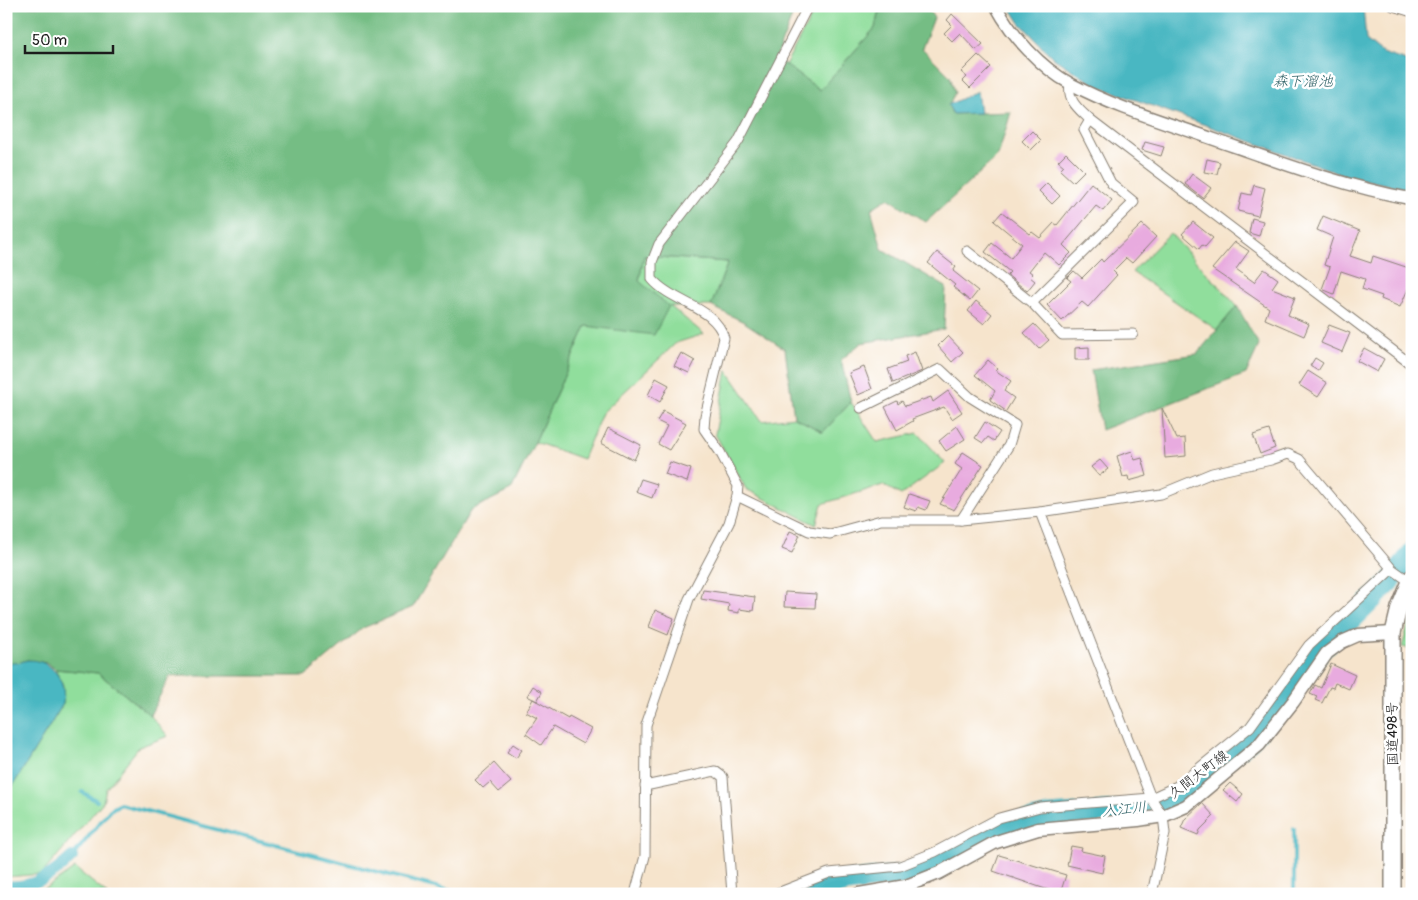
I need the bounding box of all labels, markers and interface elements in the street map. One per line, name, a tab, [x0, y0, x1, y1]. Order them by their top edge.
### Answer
scale bar	[25, 22, 112, 54]
text: 50 m	[32, 31, 67, 50]
water label: 森下溜池	[1273, 72, 1334, 91]
street label: 国道498号	[1383, 702, 1402, 766]
street label: 久間大町線	[1165, 747, 1231, 802]
water label: 入江川	[1101, 798, 1147, 821]

